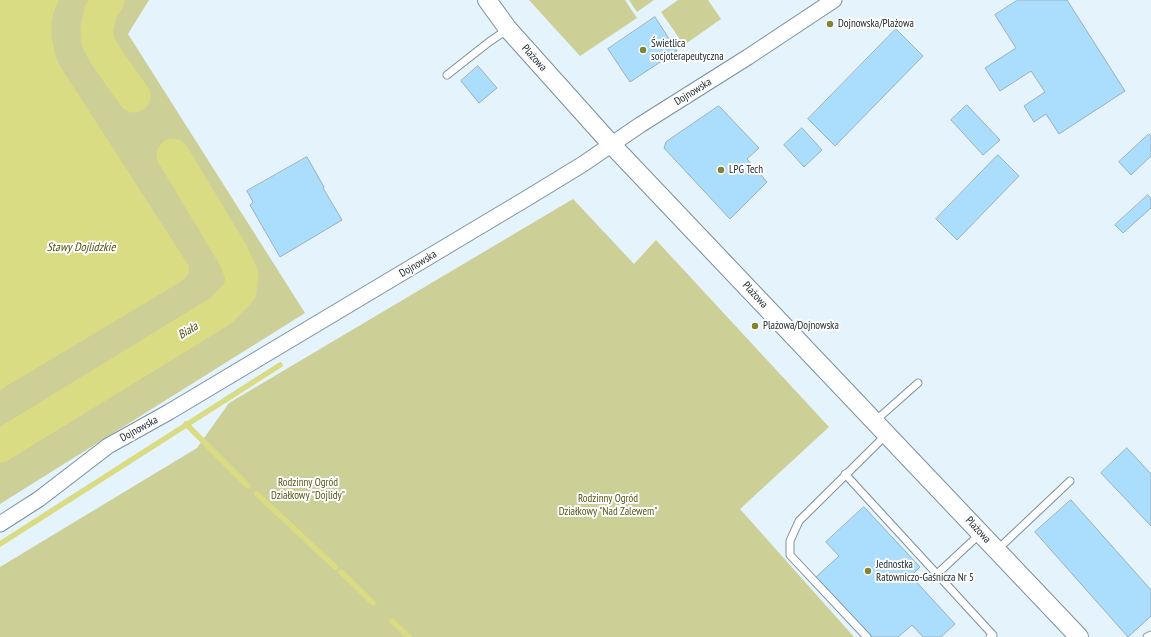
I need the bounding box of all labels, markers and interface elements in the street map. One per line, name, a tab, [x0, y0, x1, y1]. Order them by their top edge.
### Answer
place label: Dojnowska/Plażowa	[838, 17, 914, 31]
marker: Dojnowska/Plażowa	[825, 19, 835, 29]
place label: Świetlica socjoterapeutyczna	[651, 37, 724, 63]
street label: Plażowa	[519, 42, 549, 74]
marker: Świetlica socjoterapeutyczna	[638, 45, 648, 55]
street label: Dojnowska	[672, 75, 714, 109]
place label: LPG Tech	[729, 163, 763, 177]
marker: LPG Tech	[716, 165, 726, 175]
water label: Stawy Dojlidzkie	[47, 241, 115, 255]
street label: Dojnowska	[397, 248, 439, 280]
street label: Plażowa	[740, 279, 770, 311]
place label: Plażowa/Dojnowska	[763, 319, 839, 333]
water label: Biała	[175, 320, 201, 342]
marker: Plażowa/Dojnowska	[750, 321, 760, 331]
street label: Dojnowska	[118, 413, 160, 445]
park label: Rodzinny Ogród Działkowy "Dojlidy"	[271, 476, 345, 502]
park label: Rodzinny Ogród Działkowy "Nad Zalewem"	[559, 492, 657, 518]
street label: Plażowa	[963, 514, 993, 546]
place label: Jednostka Ratowniczo-Gaśnicza Nr 5	[876, 558, 974, 584]
marker: Jednostka Ratowniczo-Gaśnicza Nr 5	[863, 566, 873, 576]

